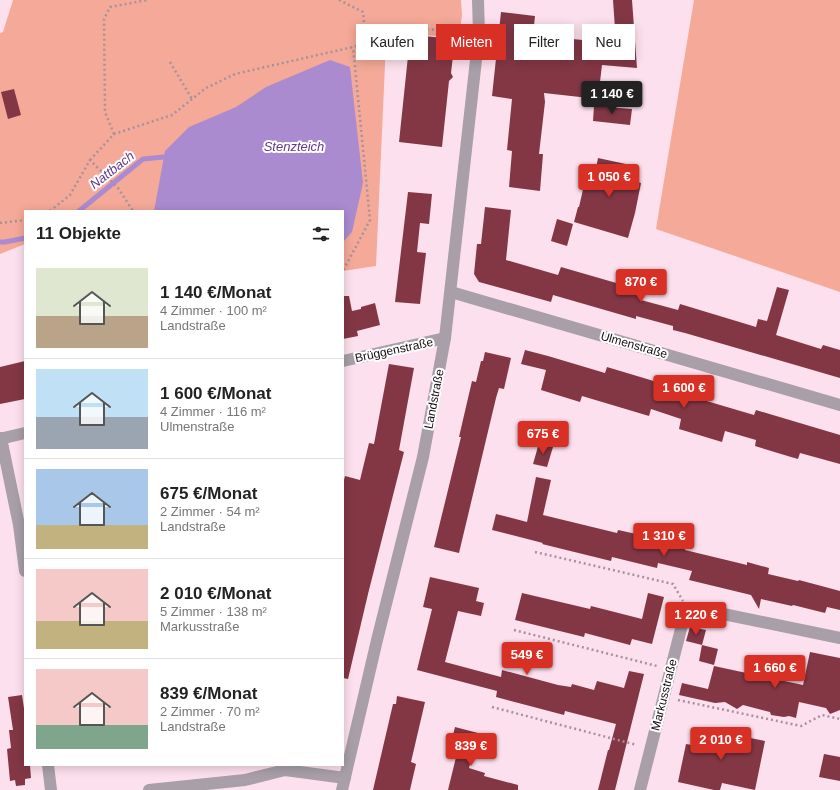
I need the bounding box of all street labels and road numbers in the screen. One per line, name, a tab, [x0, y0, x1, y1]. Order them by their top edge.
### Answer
street label: Ulmenstraße	[599, 329, 669, 361]
street label: Brüggenstraße	[354, 335, 435, 365]
street label: Landstraße	[421, 368, 447, 430]
street label: Markusstraße	[648, 657, 680, 732]

